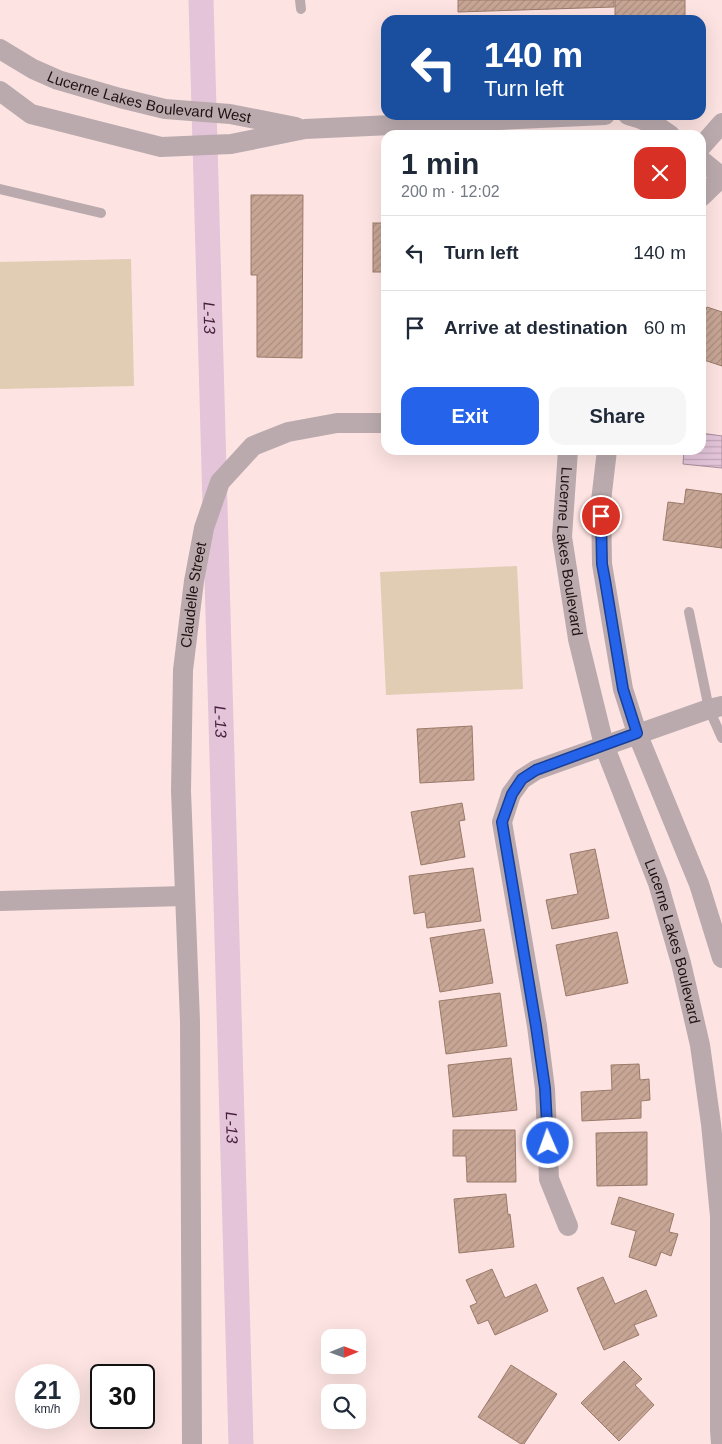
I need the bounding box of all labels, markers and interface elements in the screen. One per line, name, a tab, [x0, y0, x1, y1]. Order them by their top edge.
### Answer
icon: left	[401, 35, 466, 100]
text: 140 m	[484, 35, 583, 74]
street label: Lucerne Lakes Boulevard West	[45, 67, 253, 126]
text: Turn left	[484, 76, 564, 101]
text: 1 min	[401, 147, 479, 180]
button: close	[634, 147, 686, 199]
text: 200 m · 12:02	[401, 183, 500, 200]
icon: left	[401, 239, 429, 267]
text: Turn left	[444, 242, 519, 263]
text: 140 m	[633, 242, 686, 263]
water label: L-13	[200, 302, 218, 334]
icon: arrive	[401, 314, 429, 342]
text: Arrive at destination	[444, 317, 628, 338]
text: 60 m	[644, 317, 686, 338]
button: Exit	[401, 387, 539, 445]
button: Share	[549, 387, 686, 445]
street label: Lucerne Lakes Boulevard	[554, 466, 586, 637]
pin	[580, 495, 622, 537]
icon: arrive	[587, 502, 615, 530]
street label: Claudelle Street	[177, 540, 209, 649]
water label: L-13	[212, 705, 229, 738]
street label: Lucerne Lakes Boulevard	[641, 857, 704, 1025]
water label: L-13	[223, 1111, 241, 1144]
position arrow	[521, 1116, 573, 1168]
north arrow	[321, 1329, 366, 1374]
map controls	[321, 1329, 366, 1429]
speed limit sign: 30	[90, 1364, 155, 1429]
text: 21	[34, 1376, 61, 1404]
button: search	[321, 1384, 366, 1429]
text: km/h	[34, 1402, 61, 1416]

